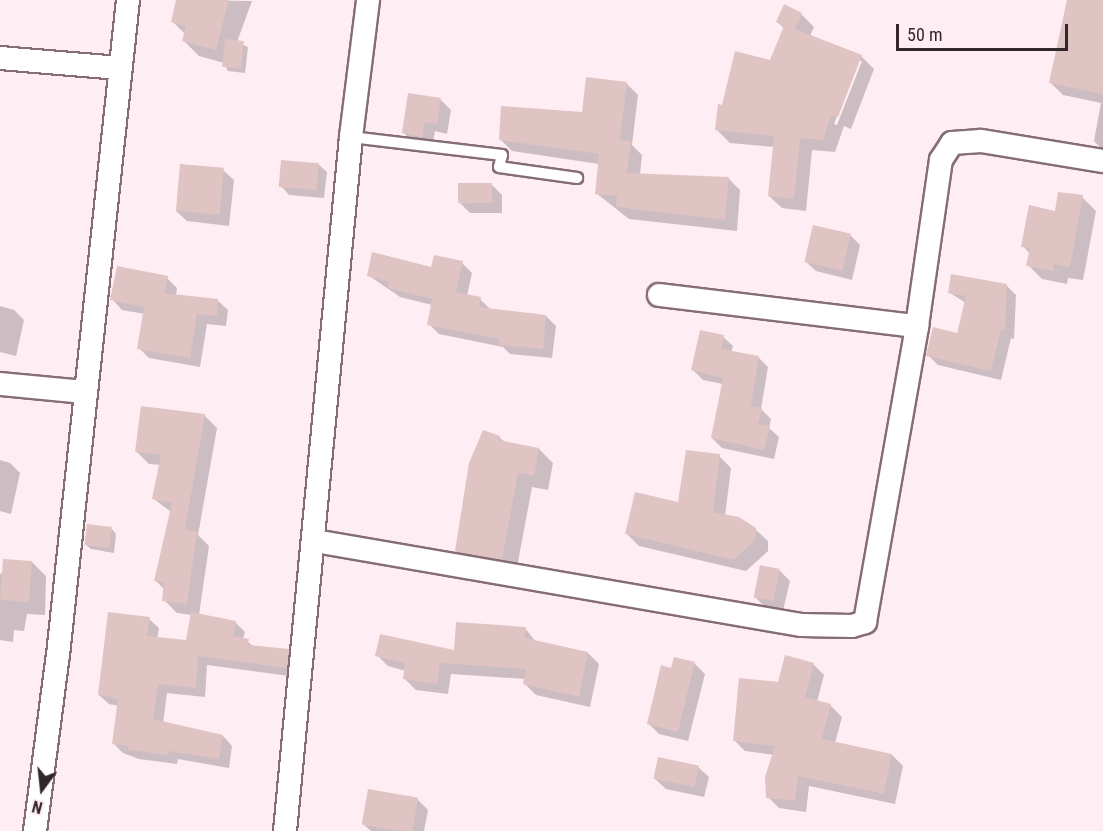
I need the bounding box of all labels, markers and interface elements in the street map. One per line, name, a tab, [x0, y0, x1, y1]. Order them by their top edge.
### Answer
scale bar	[899, 12, 1072, 50]
text: 50 m	[907, 24, 942, 45]
north arrow	[12, 759, 72, 819]
text: N	[30, 796, 44, 817]

